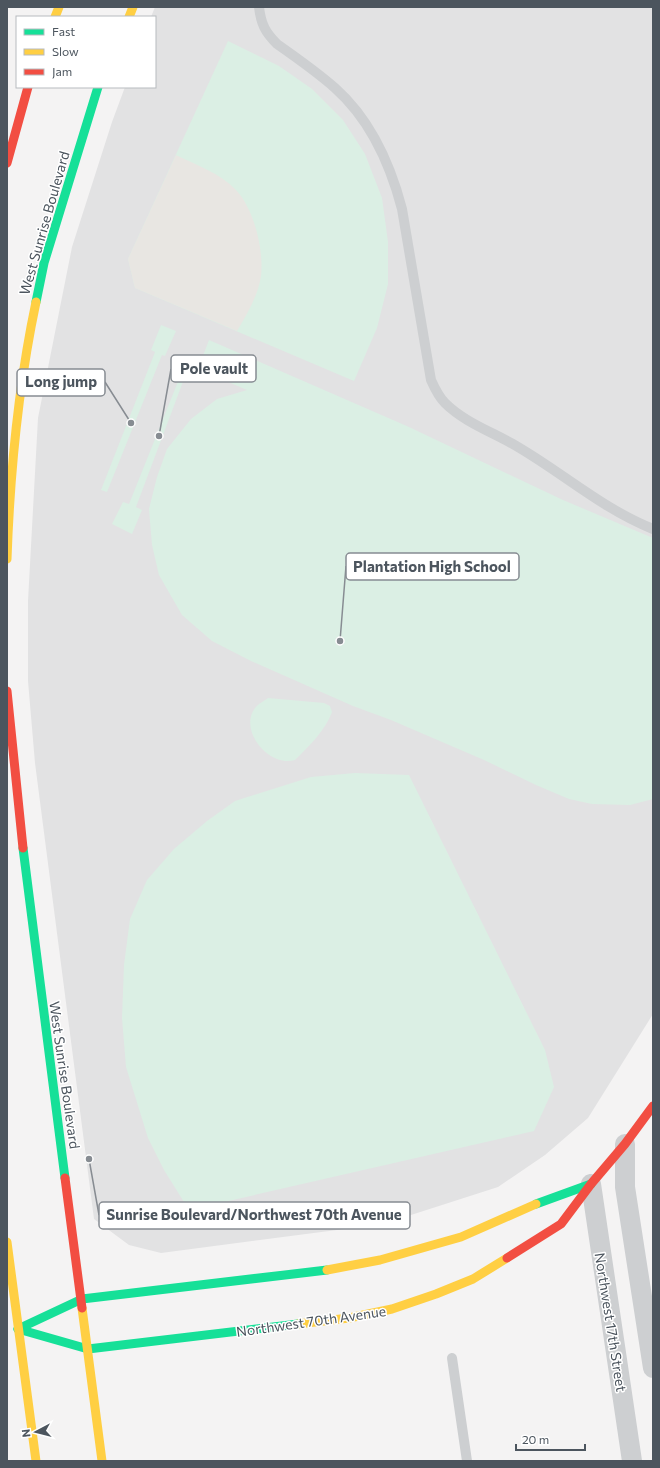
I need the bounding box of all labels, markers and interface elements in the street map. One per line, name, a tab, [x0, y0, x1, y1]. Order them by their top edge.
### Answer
legend	[16, 16, 156, 88]
text: Fast	[52, 24, 75, 38]
text: Slow	[52, 44, 79, 58]
text: Jam	[52, 64, 72, 79]
street label: West Sunrise Boulevard	[15, 149, 73, 297]
callout: Pole vault	[171, 355, 256, 382]
text: Pole vault	[180, 359, 248, 377]
callout: Long jump	[17, 369, 105, 396]
text: Long jump	[25, 372, 97, 390]
callout: Plantation High School	[346, 553, 519, 580]
text: Plantation High School	[353, 557, 511, 575]
street label: West Sunrise Boulevard	[46, 1000, 84, 1150]
callout: Sunrise Boulevard/Northwest 70th Avenue	[99, 1202, 410, 1229]
text: Sunrise Boulevard/Northwest 70th Avenue	[106, 1205, 402, 1223]
street label: Northwest 17th Street	[592, 1251, 630, 1393]
street label: Northwest 70th Avenue	[235, 1302, 387, 1340]
north arrow	[16, 1412, 56, 1452]
scale bar	[516, 1426, 585, 1452]
text: N	[19, 1428, 33, 1438]
text: 20 m	[522, 1432, 549, 1446]

